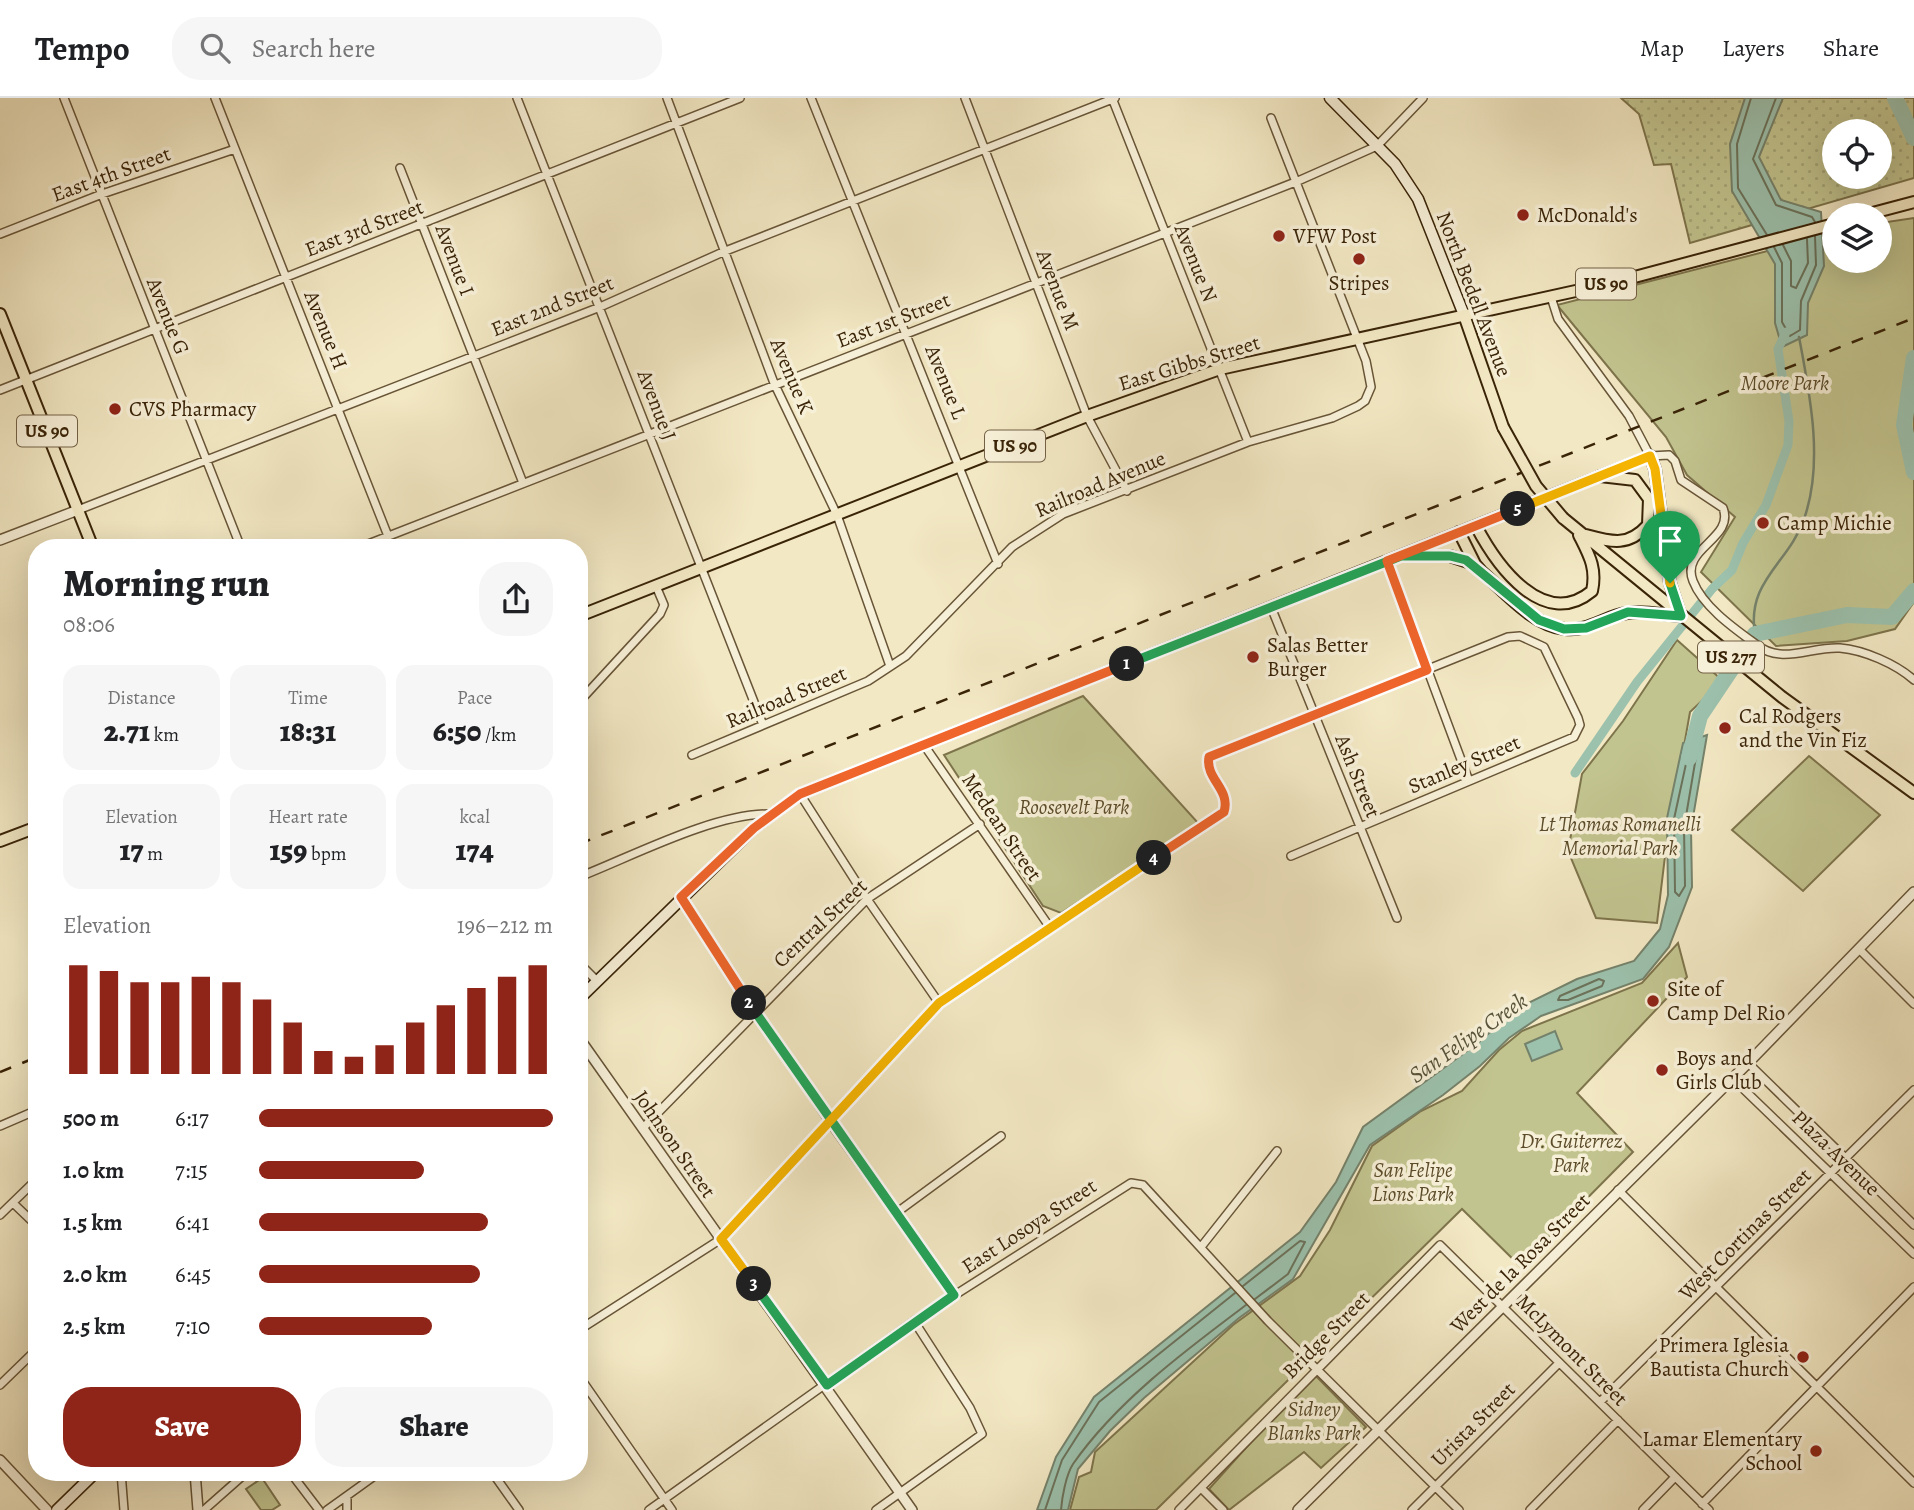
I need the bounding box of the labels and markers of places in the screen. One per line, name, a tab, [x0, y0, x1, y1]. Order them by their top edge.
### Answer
place label: McDonald's	[1537, 201, 1638, 229]
marker: McDonald's	[1515, 207, 1531, 223]
place label: VFW Post	[1292, 222, 1377, 250]
marker: VFW Post	[1271, 228, 1287, 244]
marker: Stripes	[1351, 251, 1367, 267]
place label: Stripes	[1329, 269, 1389, 297]
place label: CVS Pharmacy	[129, 395, 257, 423]
marker: CVS Pharmacy	[107, 401, 123, 417]
pin: 5	[1500, 492, 1536, 526]
place label: Camp Michie	[1777, 509, 1892, 537]
pin	[1640, 511, 1700, 583]
marker: Camp Michie	[1755, 515, 1771, 531]
place label: Salas Better Burger	[1267, 631, 1368, 683]
pin: 1	[1110, 646, 1144, 682]
marker: Salas Better Burger	[1245, 649, 1261, 665]
place label: Cal Rodgers and the Vin Fiz	[1739, 702, 1867, 754]
marker: Cal Rodgers and the Vin Fiz	[1717, 720, 1733, 736]
pin: 4	[1136, 840, 1172, 876]
place label: Site of Camp Del Rio	[1667, 975, 1785, 1027]
pin: 2	[732, 986, 766, 1020]
marker: Site of Camp Del Rio	[1645, 993, 1661, 1009]
place label: Boys and Girls Club	[1676, 1044, 1762, 1096]
marker: Boys and Girls Club	[1654, 1062, 1670, 1078]
pin: 3	[736, 1266, 772, 1302]
place label: Primera Iglesia Bautista Church	[1649, 1331, 1789, 1383]
marker: Primera Iglesia Bautista Church	[1795, 1349, 1811, 1365]
place label: Lamar Elementary School	[1642, 1425, 1803, 1477]
marker: Lamar Elementary School	[1808, 1443, 1824, 1459]

